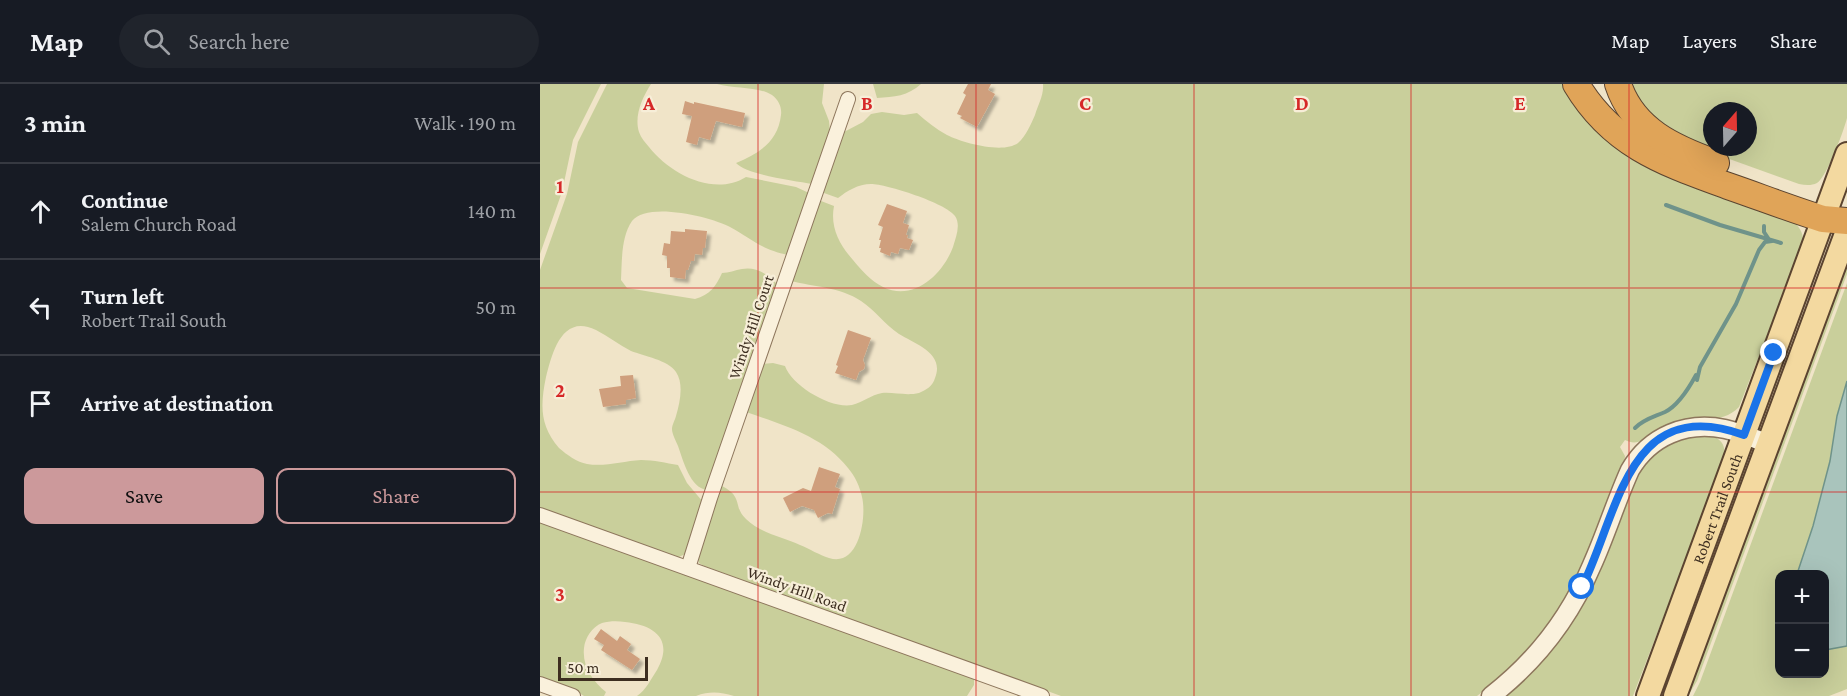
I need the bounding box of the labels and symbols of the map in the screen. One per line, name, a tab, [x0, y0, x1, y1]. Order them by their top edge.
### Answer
text: A	[642, 92, 656, 114]
text: B	[861, 92, 873, 114]
text: C	[1079, 92, 1091, 114]
text: D	[1295, 92, 1309, 114]
text: E	[1514, 92, 1526, 114]
north arrow	[1703, 102, 1757, 156]
text: 1	[556, 175, 564, 197]
street label: Windy Hill Court	[725, 272, 778, 382]
route end	[1760, 339, 1786, 365]
text: 2	[555, 379, 565, 401]
street label: Robert Trail South	[1689, 450, 1745, 566]
street label: Windy Hill Road	[745, 563, 850, 616]
route start	[1568, 573, 1594, 599]
text: 3	[555, 583, 565, 605]
scale bar	[558, 654, 648, 682]

